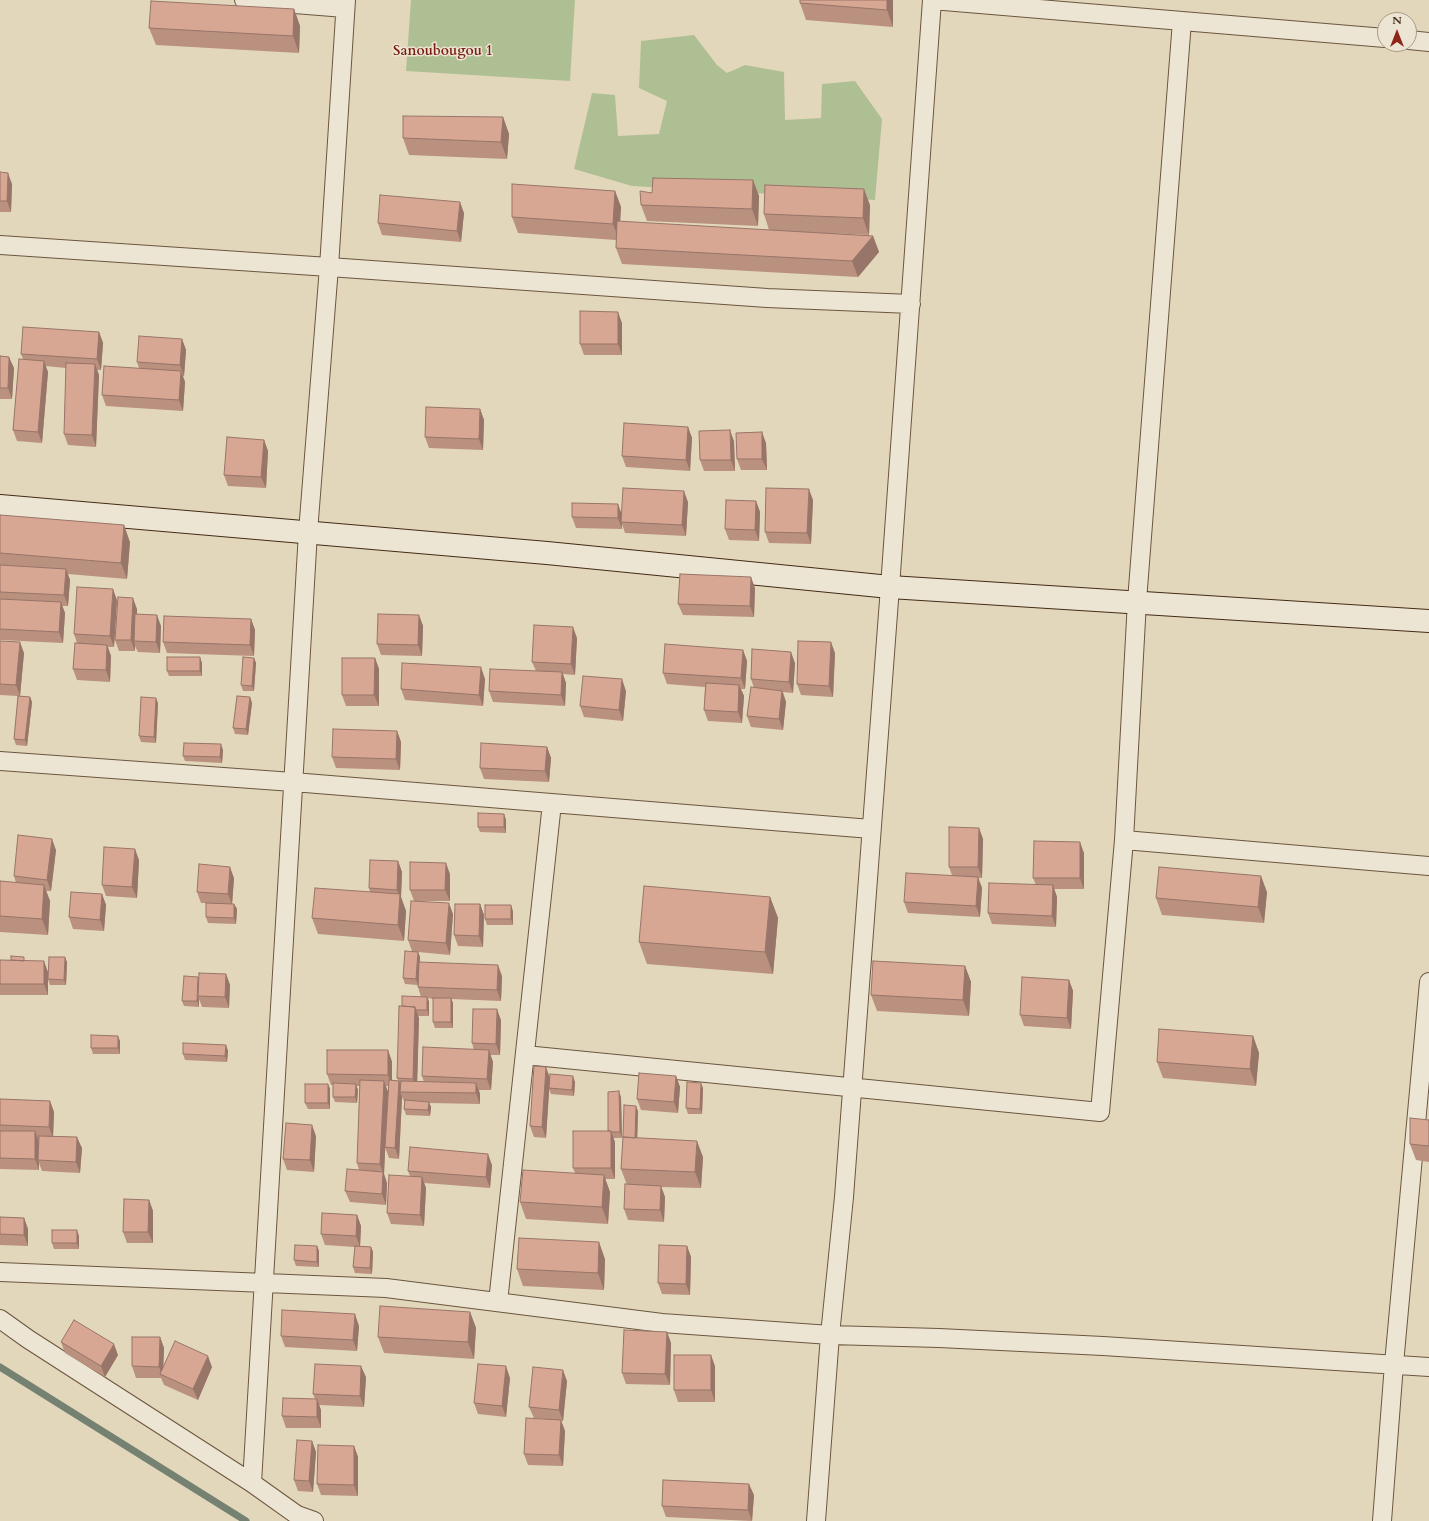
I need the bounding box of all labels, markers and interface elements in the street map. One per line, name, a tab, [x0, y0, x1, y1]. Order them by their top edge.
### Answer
north arrow	[1377, 12, 1417, 52]
text: N	[1392, 13, 1402, 28]
district label: Sanoubougou 1	[393, 44, 493, 60]

